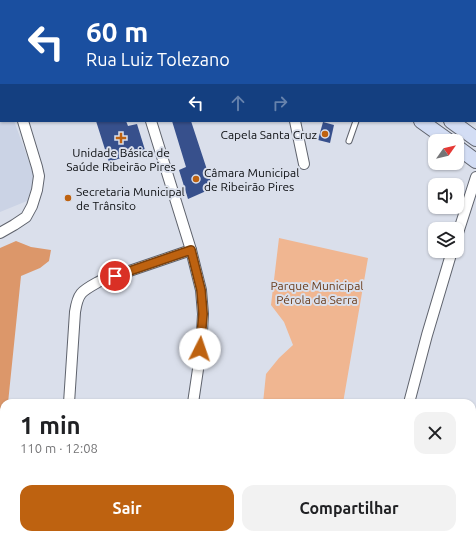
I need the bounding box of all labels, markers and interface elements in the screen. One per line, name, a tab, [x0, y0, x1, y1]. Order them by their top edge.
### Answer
icon: left	[20, 16, 72, 68]
text: 60 m	[86, 16, 148, 47]
text: Rua Luiz Tolezano	[86, 49, 230, 69]
icon: left	[185, 92, 207, 114]
icon: ahead	[227, 92, 249, 114]
icon: right	[269, 92, 291, 114]
place label: Capela Santa Cruz	[221, 128, 317, 141]
marker: Capela Santa Cruz	[320, 129, 330, 139]
marker: Unidade Básica de Saúde Ribeirão Pires	[115, 132, 127, 144]
north arrow	[428, 134, 464, 170]
map controls	[428, 134, 464, 258]
place label: Unidade Básica de Saúde Ribeirão Pires	[66, 146, 176, 173]
place label: Câmara Municipal de Ribeirão Pires	[204, 166, 299, 193]
marker: Câmara Municipal de Ribeirão Pires	[191, 174, 201, 184]
button: sound	[428, 178, 464, 214]
place label: Secretaria Municipal de Trânsito	[76, 185, 185, 212]
marker: Secretaria Municipal de Trânsito	[63, 193, 73, 203]
button: layers	[428, 222, 464, 258]
pin	[98, 259, 132, 293]
icon: arrive	[104, 265, 126, 287]
park label: Parque Municipal Pérola da Serra	[271, 279, 363, 306]
position arrow	[179, 328, 221, 370]
text: 1 min	[20, 412, 81, 439]
button: close	[414, 412, 456, 454]
text: 110 m · 12:08	[20, 441, 98, 455]
button: Sair	[20, 485, 234, 531]
button: Compartilhar	[242, 485, 456, 531]

